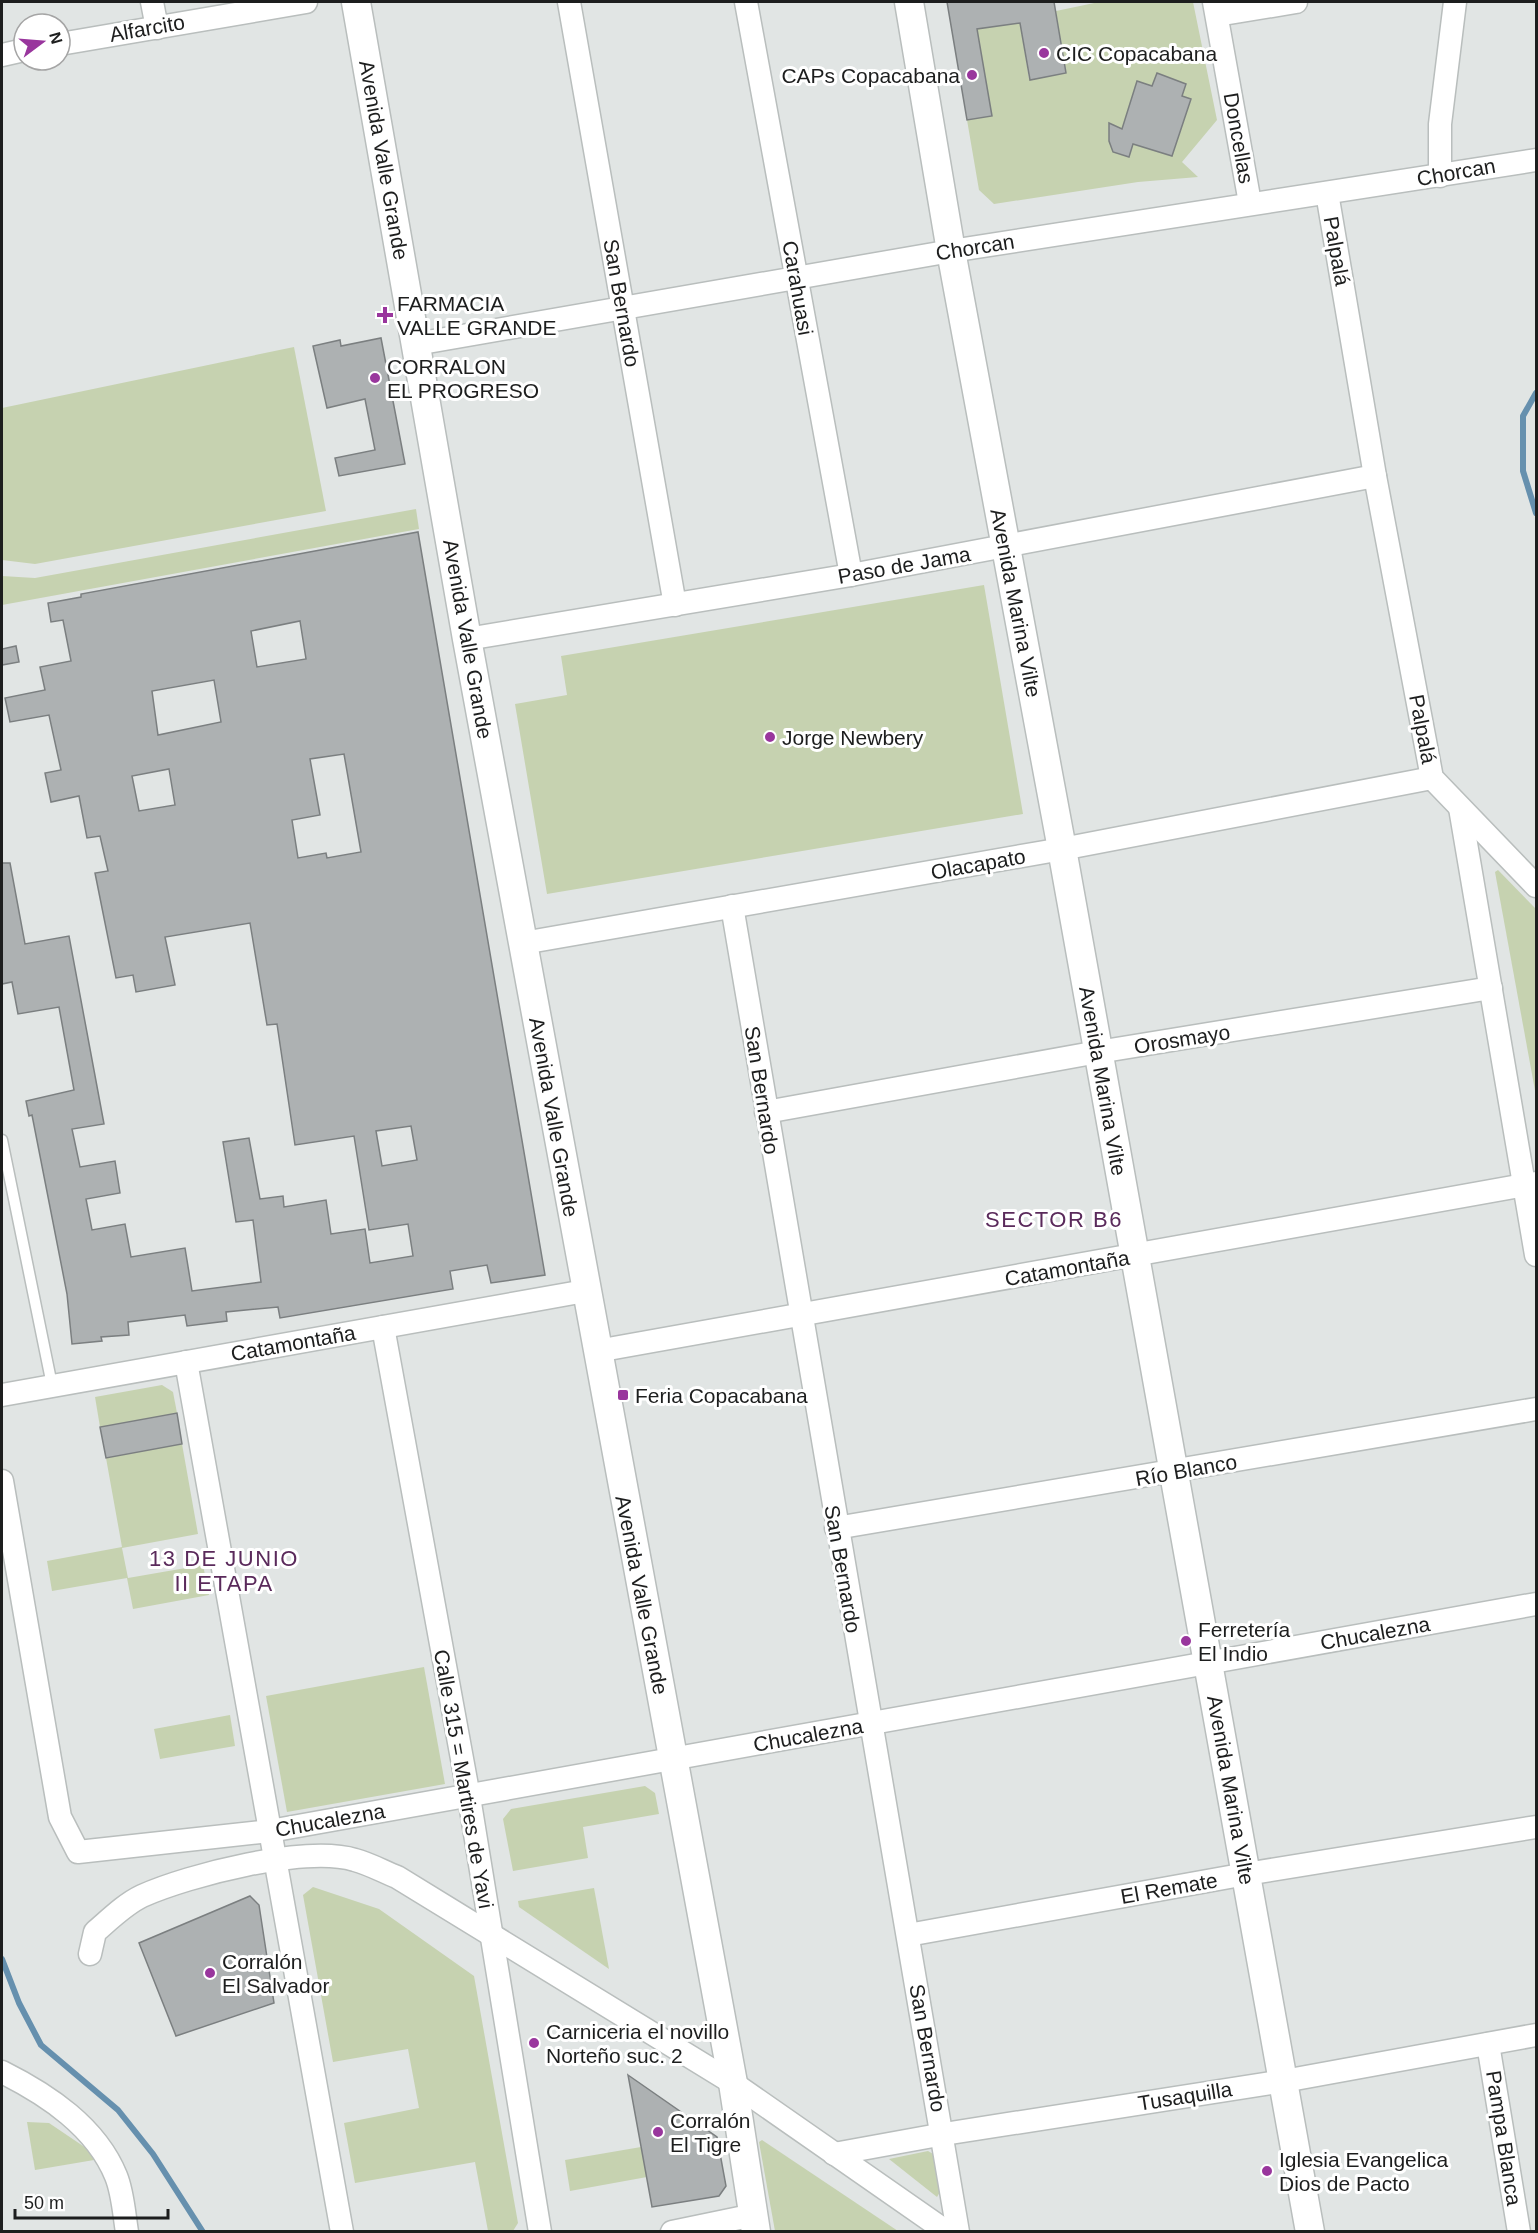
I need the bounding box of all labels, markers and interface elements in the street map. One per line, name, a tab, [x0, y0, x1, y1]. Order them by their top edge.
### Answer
street label: Alfarcito	[108, 10, 186, 46]
north arrow	[12, 12, 72, 72]
text: N	[46, 30, 66, 46]
place label: CIC Copacabana	[1056, 42, 1217, 65]
marker: CIC Copacabana	[1037, 46, 1051, 60]
street label: Avenida Valle Grande	[355, 58, 413, 262]
place label: CAPs Copacabana	[781, 64, 960, 87]
marker: CAPs Copacabana	[965, 68, 979, 82]
street label: Doncellas	[1220, 91, 1258, 185]
street label: Chorcan	[1415, 154, 1497, 190]
street label: Palpalá	[1320, 215, 1354, 288]
street label: Chorcan	[934, 229, 1016, 265]
street label: San Bernardo	[599, 237, 645, 369]
street label: Carahuasi	[778, 239, 818, 337]
place label: FARMACIA VALLE GRANDE	[397, 292, 557, 339]
marker: FARMACIA VALLE GRANDE	[378, 308, 392, 322]
place label: CORRALON EL PROGRESO	[387, 355, 539, 402]
marker: CORRALON EL PROGRESO	[368, 371, 382, 385]
street label: Avenida Marina Vilte	[986, 507, 1046, 699]
street label: Avenida Valle Grande	[439, 537, 497, 741]
street label: Paso de Jama	[836, 542, 972, 588]
street label: Palpalá	[1405, 692, 1441, 766]
place label: Jorge Newbery	[782, 726, 924, 749]
marker: Jorge Newbery	[763, 730, 777, 744]
street label: Olacapato	[929, 844, 1027, 884]
street label: Avenida Marina Vilte	[1075, 985, 1131, 1177]
street label: Avenida Valle Grande	[525, 1015, 583, 1219]
street label: Orosmayo	[1132, 1020, 1232, 1058]
street label: San Bernardo	[741, 1024, 783, 1156]
district label: SECTOR B6	[985, 1207, 1123, 1232]
street label: Catamontaña	[1003, 1246, 1131, 1290]
street label: Catamontaña	[229, 1321, 357, 1365]
place label: Feria Copacabana	[635, 1384, 808, 1407]
marker: Feria Copacabana	[616, 1388, 630, 1402]
street label: Río Blanco	[1133, 1450, 1239, 1490]
street label: Avenida Valle Grande	[611, 1493, 673, 1697]
street label: San Bernardo	[820, 1503, 866, 1635]
district label: 13 DE JUNIO II ETAPA	[149, 1546, 299, 1596]
street label: Chucalezna	[1318, 1612, 1432, 1654]
place label: Ferretería El Indio	[1198, 1618, 1291, 1665]
marker: Ferretería El Indio	[1179, 1634, 1193, 1648]
street label: Calle 315 = Martires de Yavi	[430, 1648, 498, 1910]
street label: Avenida Marina Vilte	[1203, 1694, 1259, 1886]
street label: Chucalezna	[751, 1714, 865, 1756]
street label: Chucalezna	[273, 1799, 387, 1841]
street label: El Remate	[1119, 1868, 1219, 1908]
place label: Corralón El Salvador	[222, 1950, 329, 1997]
marker: Corralón El Salvador	[203, 1966, 217, 1980]
street label: San Bernardo	[905, 1982, 951, 2114]
place label: Carniceria el novillo Norteño suc. 2	[546, 2020, 729, 2067]
marker: Carniceria el novillo Norteño suc. 2	[527, 2036, 541, 2050]
street label: Pampa Blanca	[1482, 2069, 1526, 2208]
street label: Tusaquilla	[1136, 2077, 1234, 2115]
place label: Corralón El Tigre	[670, 2109, 751, 2156]
marker: Corralón El Tigre	[651, 2125, 665, 2139]
place label: Iglesia Evangelica Dios de Pacto	[1279, 2148, 1449, 2195]
marker: Iglesia Evangelica Dios de Pacto	[1260, 2164, 1274, 2178]
scale bar	[15, 2182, 168, 2220]
text: 50 m	[24, 2193, 64, 2213]

